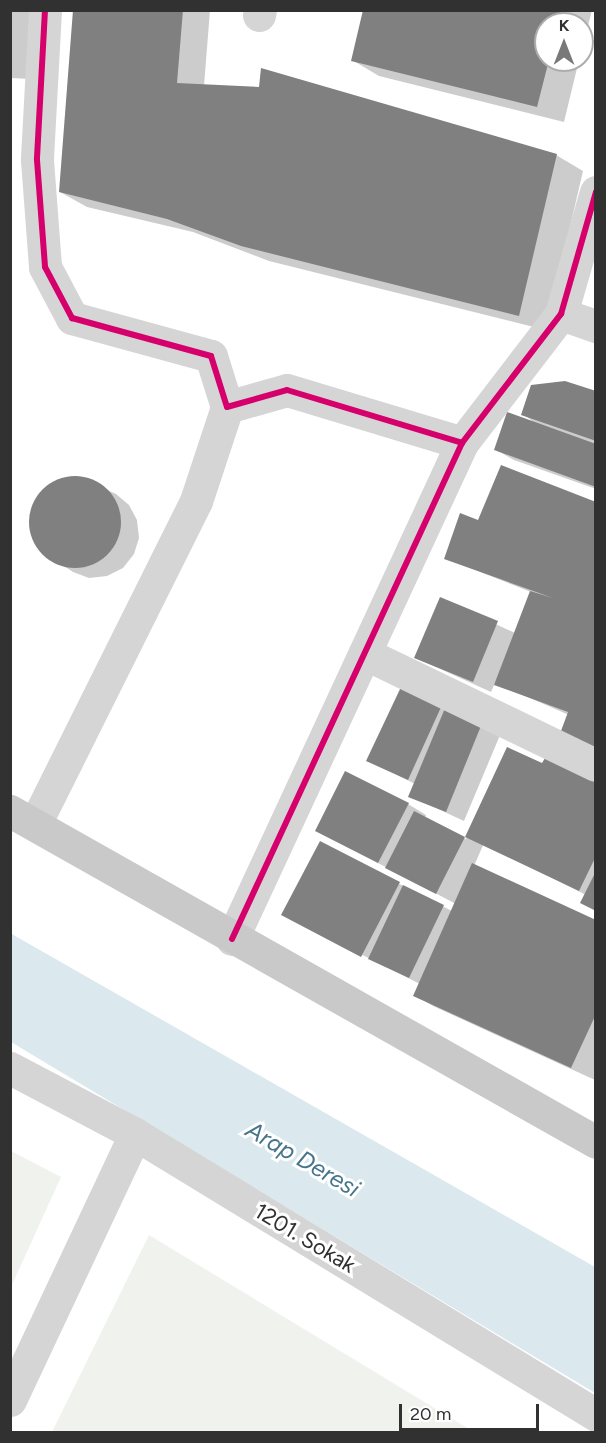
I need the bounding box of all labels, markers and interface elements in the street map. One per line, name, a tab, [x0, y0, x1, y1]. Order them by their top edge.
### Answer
north arrow	[534, 12, 594, 72]
text: K	[559, 16, 569, 35]
water label: Arap Deresi	[241, 1115, 365, 1203]
street label: 1201. Sokak	[250, 1198, 360, 1278]
scale bar	[402, 1392, 542, 1430]
text: 20 m	[410, 1403, 451, 1425]

